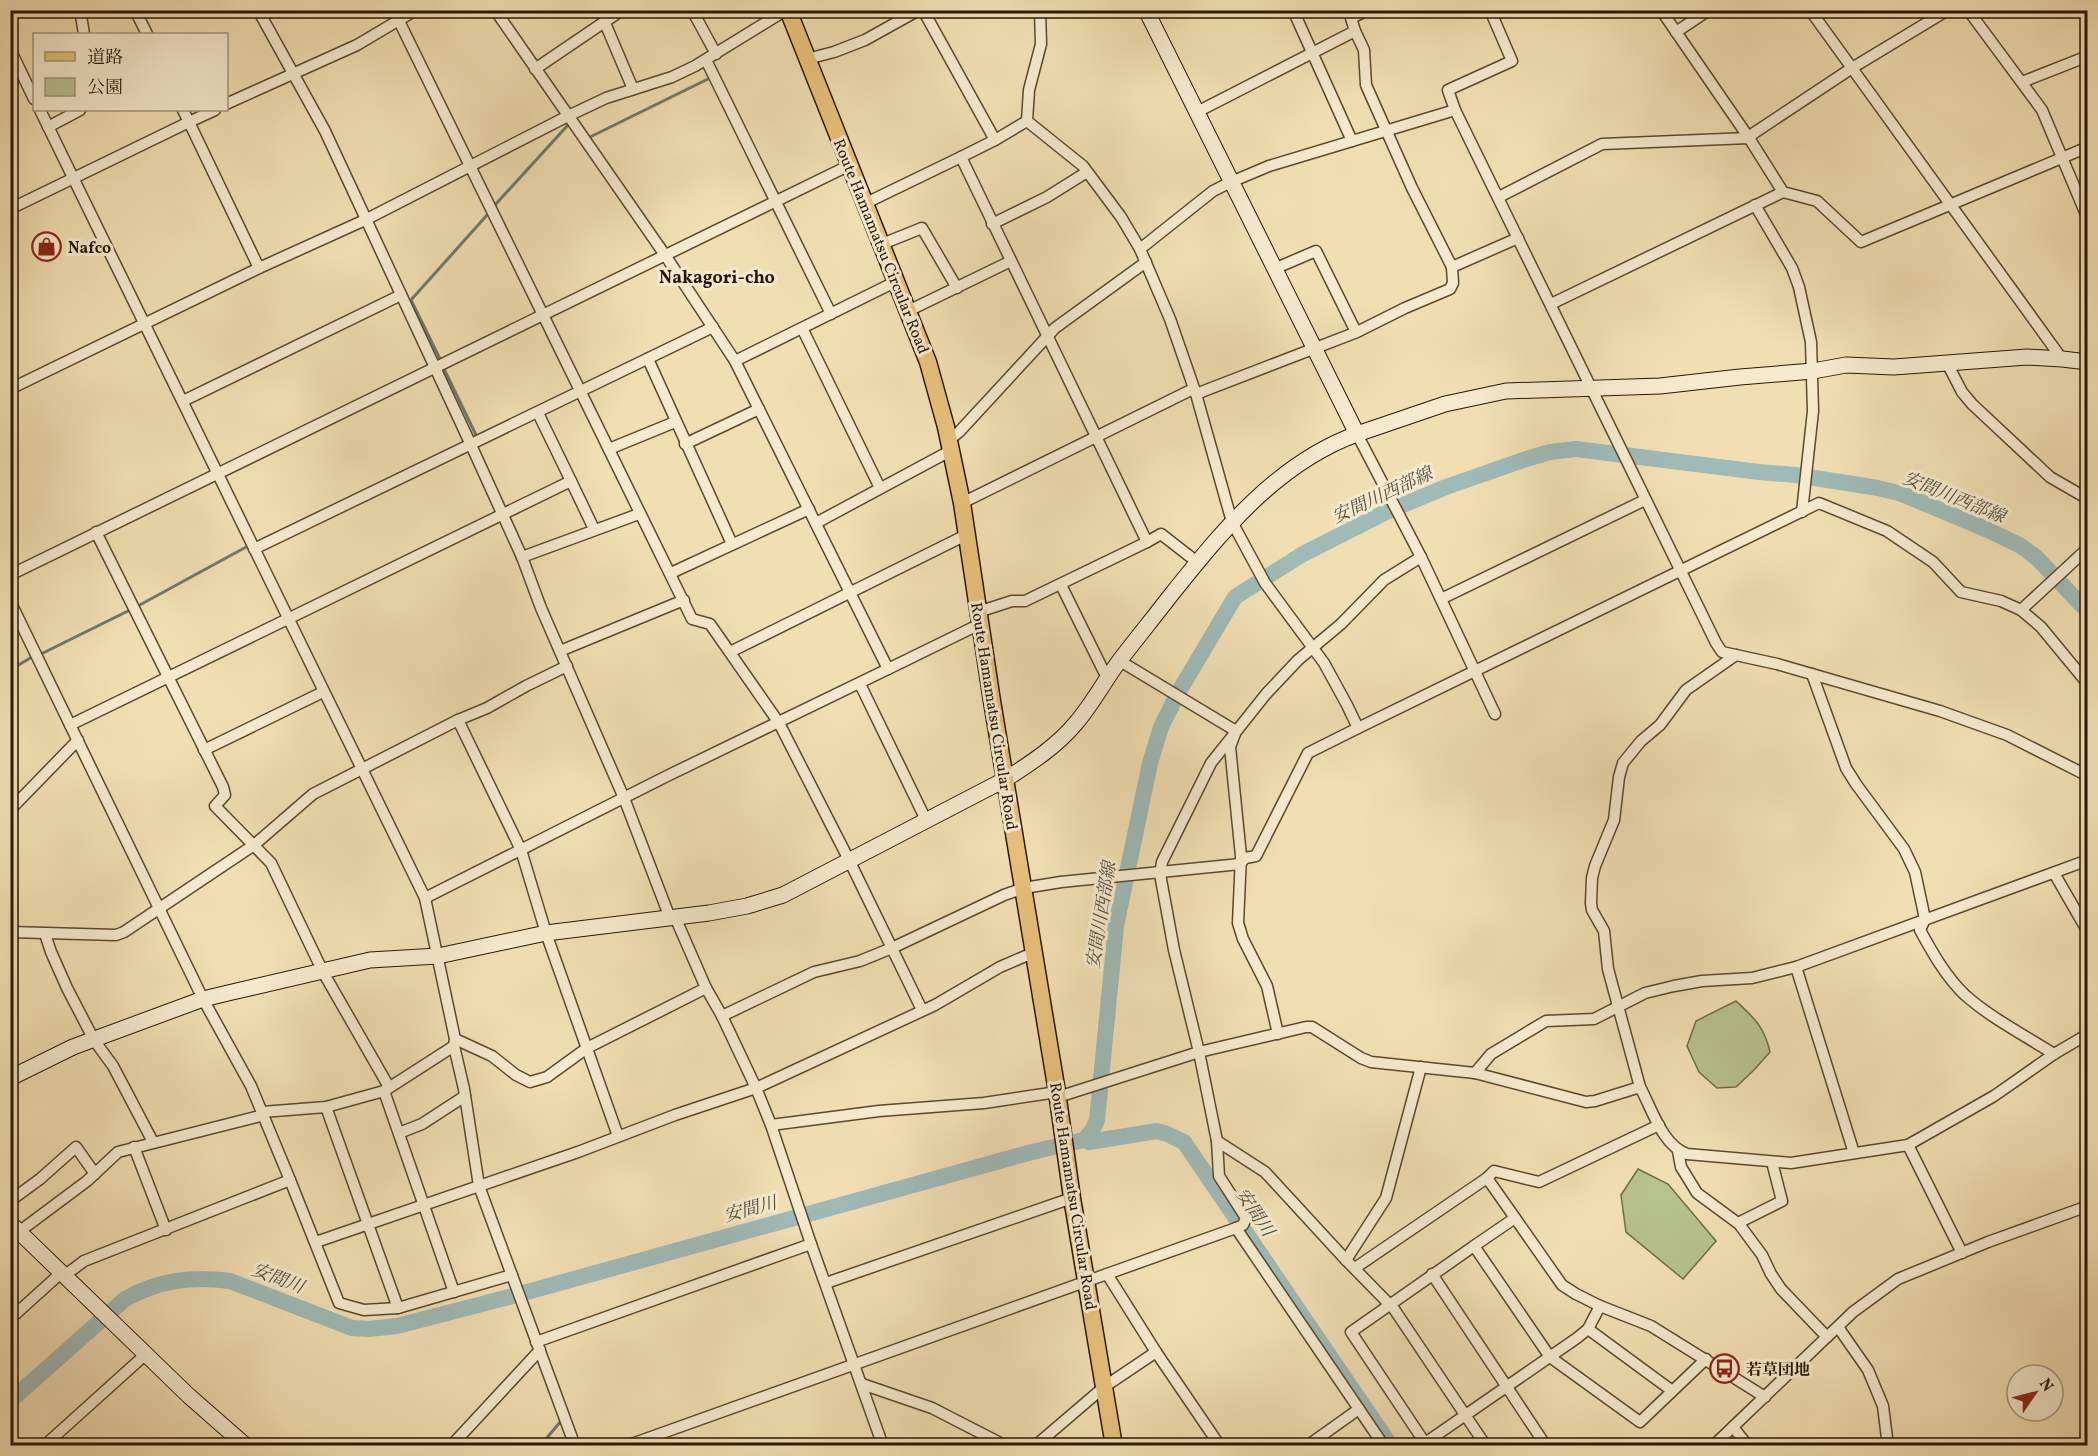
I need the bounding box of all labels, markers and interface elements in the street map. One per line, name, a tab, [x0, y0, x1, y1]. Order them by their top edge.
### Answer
legend	[33, 33, 228, 111]
text: 道路	[87, 46, 123, 71]
text: 公園	[87, 76, 123, 101]
street label: Route Hamamatsu Circular Road	[827, 136, 933, 358]
shop icon: Nafco	[31, 231, 63, 263]
place label: Nafco	[68, 238, 111, 260]
district label: Nakagori-cho	[659, 266, 775, 291]
water label: 安間川西部線	[1328, 461, 1439, 531]
water label: 安間川西部線	[1899, 467, 2010, 531]
street label: Route Hamamatsu Circular Road	[964, 601, 1022, 832]
water label: 安間川西部線	[1082, 858, 1124, 971]
street label: Route Hamamatsu Circular Road	[1043, 1081, 1101, 1312]
water label: 安間川	[1228, 1183, 1280, 1244]
water label: 安間川	[721, 1191, 782, 1230]
water label: 安間川	[248, 1258, 309, 1301]
bus stop icon: 若草団地	[1709, 1353, 1741, 1385]
place label: 若草団地	[1746, 1360, 1810, 1382]
north arrow	[2005, 1363, 2065, 1423]
text: N	[2033, 1374, 2058, 1397]

